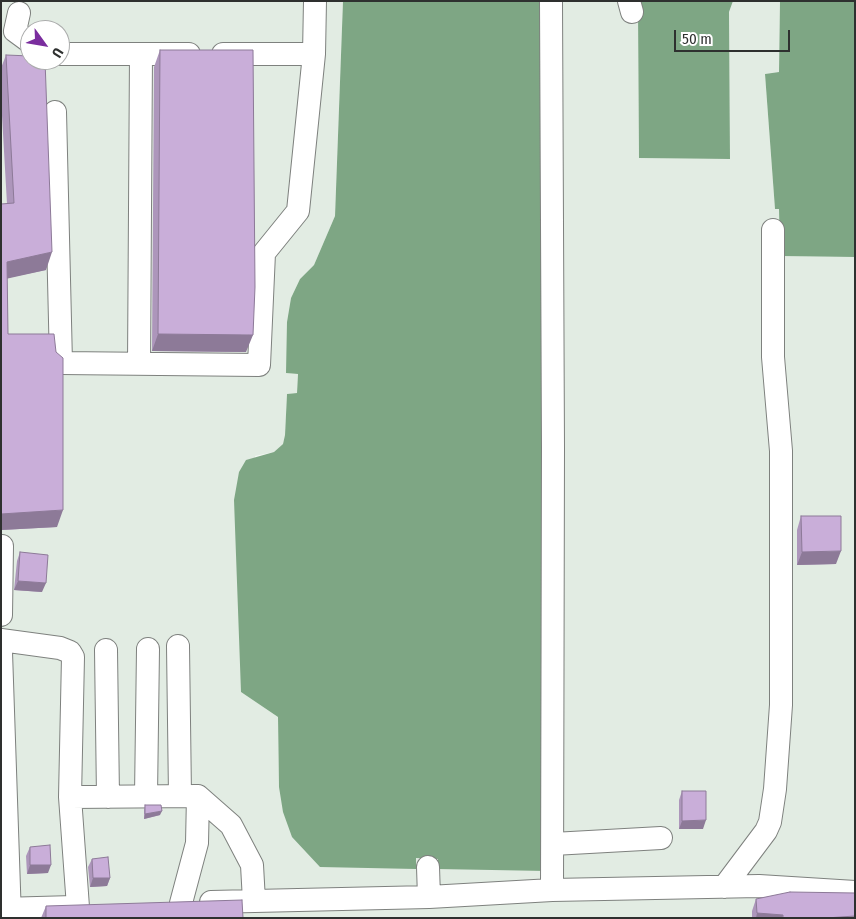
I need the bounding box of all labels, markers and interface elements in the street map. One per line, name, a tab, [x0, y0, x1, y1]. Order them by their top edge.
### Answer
north arrow	[20, 20, 70, 70]
scale bar	[676, 20, 792, 52]
text: 50 m	[682, 30, 712, 48]
text: U	[48, 45, 67, 61]

